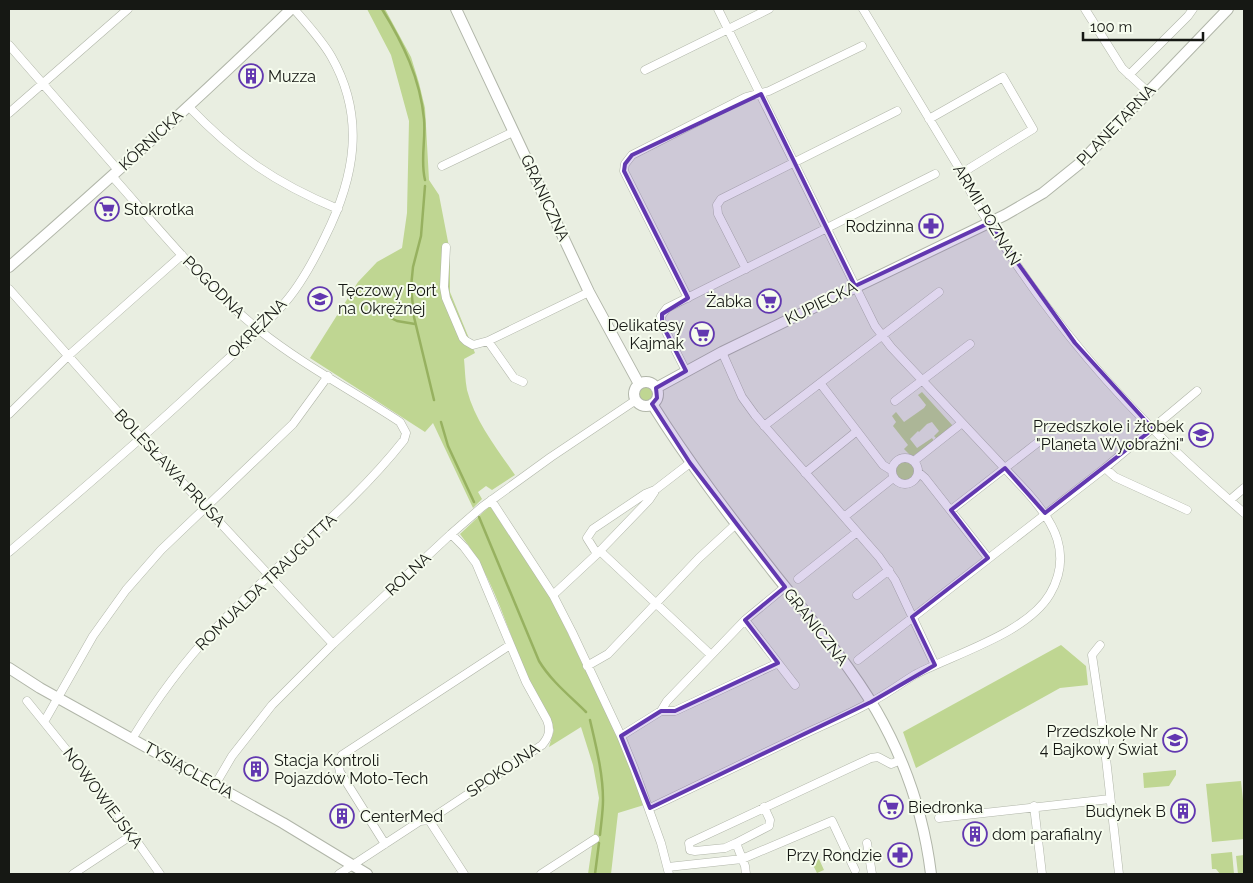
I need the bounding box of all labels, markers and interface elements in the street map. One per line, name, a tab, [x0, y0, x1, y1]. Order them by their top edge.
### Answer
scale bar	[1083, 10, 1203, 42]
text: 100 m	[1090, 18, 1132, 36]
building icon: Muzza	[238, 63, 264, 89]
place label: Muzza	[268, 67, 316, 86]
street label: PLANETARNA	[1073, 80, 1160, 169]
street label: KÓRNICKA	[114, 105, 187, 174]
street label: GRANICZNA	[517, 152, 573, 244]
street label: ARMII POZNAŃ	[949, 160, 1026, 269]
supermarket icon: Stokrotka	[94, 196, 120, 222]
place label: Stokrotka	[124, 200, 194, 219]
pharmacy icon: Rodzinna	[918, 213, 944, 239]
place label: Rodzinna	[846, 217, 914, 236]
street label: POGODNA	[179, 252, 249, 322]
street label: KUPIECKA	[782, 277, 860, 329]
place label: Tęczowy Port na Okrężnej	[338, 281, 437, 318]
school or university icon: Tęczowy Port na Okrężnej	[307, 286, 333, 312]
supermarket icon: Żabka	[756, 288, 782, 314]
place label: Żabka	[706, 291, 752, 311]
street label: OKRĘŻNA	[223, 294, 291, 361]
place label: Delikatesy Kajmak	[607, 316, 685, 353]
supermarket icon: Delikatesy Kajmak	[689, 321, 715, 347]
street label: BOLESŁAWA PRUSA	[111, 405, 229, 531]
place label: Przedszkole i żłobek "Planeta Wyobraźni"	[1033, 417, 1185, 454]
school or university icon: Przedszkole i żłobek "Planeta Wyobraźni"	[1188, 422, 1214, 448]
street label: ROMUALDA TRAUGUTTA	[192, 510, 341, 654]
street label: ROLNA	[381, 548, 435, 600]
street label: GRANICZNA	[780, 584, 852, 670]
place label: Przedszkole Nr 4 Bajkowy Świat	[1040, 722, 1159, 759]
school or university icon: Przedszkole Nr 4 Bajkowy Świat	[1162, 727, 1188, 753]
street label: TYSIĄCLECIA	[141, 738, 237, 803]
street label: SPOKOJNA	[463, 739, 543, 801]
street label: NOWOWIEJSKA	[59, 744, 147, 852]
place label: Stacja Kontroli Pojazdów Moto-Tech	[274, 751, 428, 788]
building icon: Stacja Kontroli Pojazdów Moto-Tech	[243, 756, 269, 782]
supermarket icon: Biedronka	[878, 794, 904, 820]
place label: Biedronka	[908, 798, 983, 817]
building icon: Budynek B	[1170, 798, 1196, 824]
place label: Budynek B	[1085, 802, 1166, 821]
building icon: CenterMed	[329, 803, 355, 829]
place label: CenterMed	[360, 807, 443, 826]
building icon: dom parafialny	[962, 821, 988, 847]
place label: dom parafialny	[992, 825, 1102, 844]
pharmacy icon: Przy Rondzie	[887, 842, 913, 868]
place label: Przy Rondzie	[787, 846, 882, 865]

